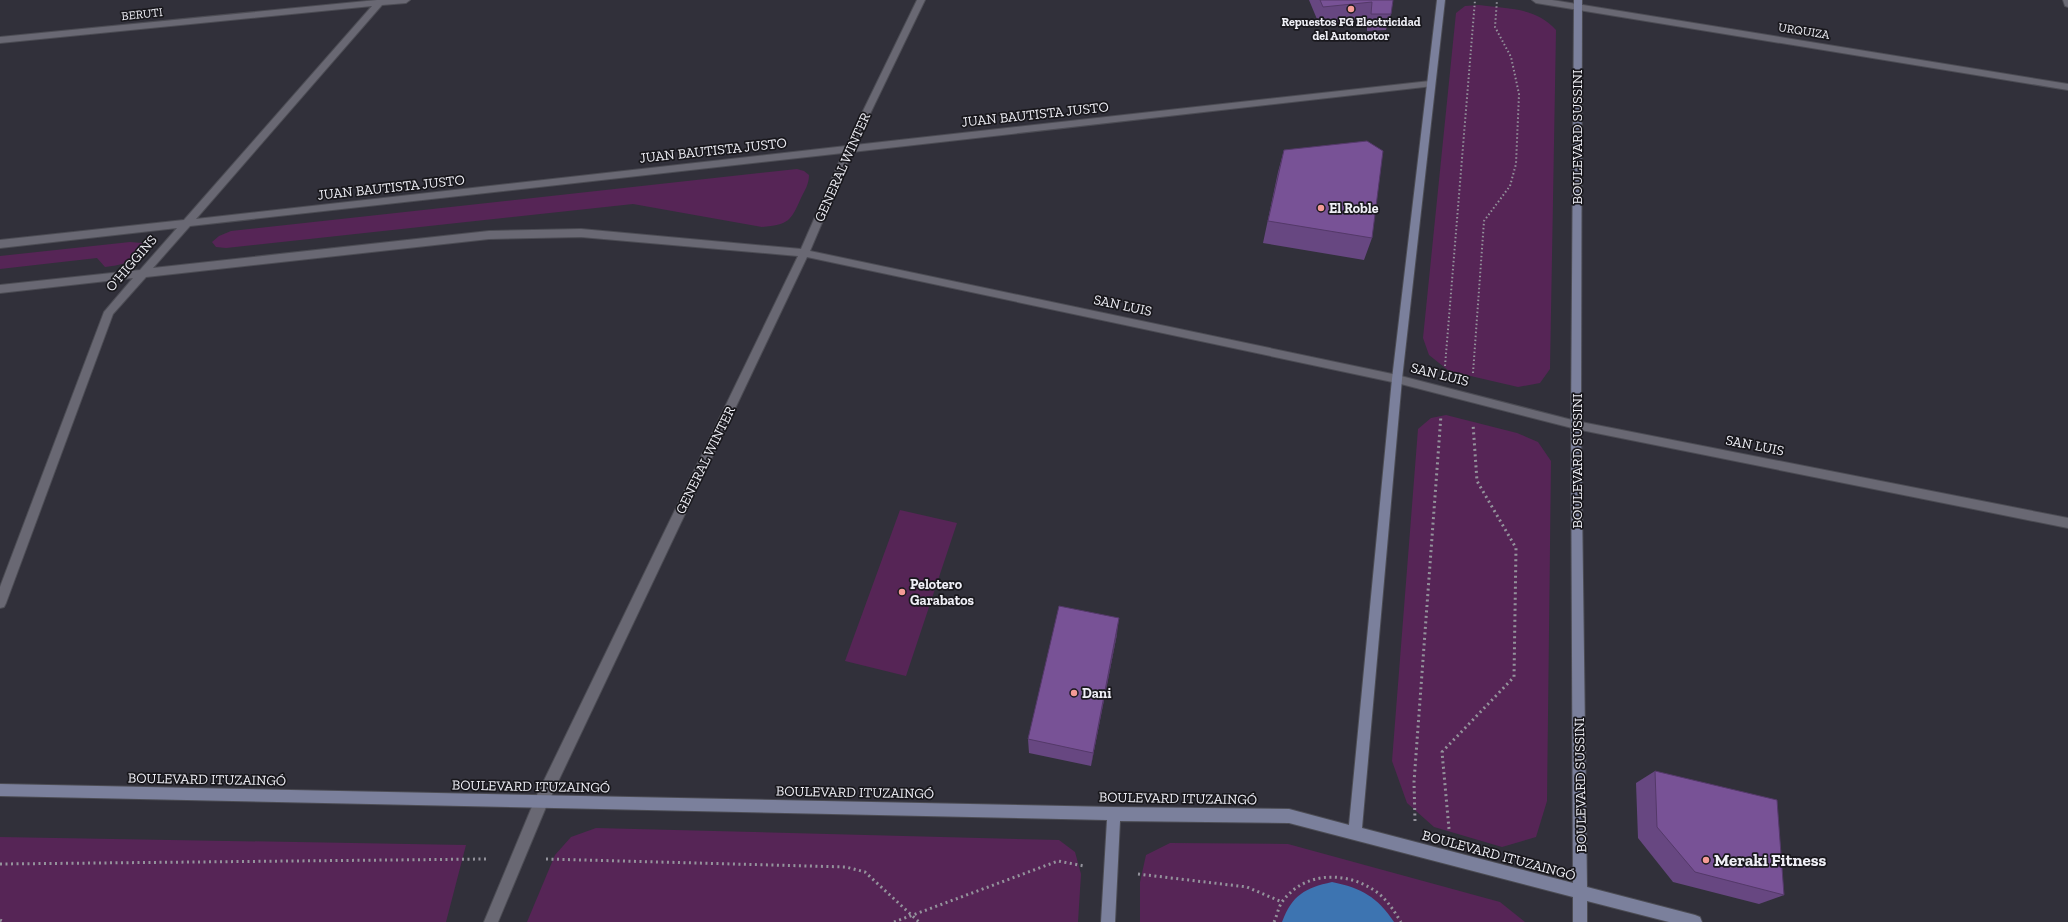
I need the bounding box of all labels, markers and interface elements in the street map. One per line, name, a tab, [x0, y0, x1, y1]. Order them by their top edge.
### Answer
marker: Repuestos FG Electricidad del Automotor	[1346, 4, 1356, 14]
street label: BERUTI	[121, 5, 163, 23]
place label: Repuestos FG Electricidad del Automotor	[1281, 15, 1421, 43]
street label: URQUIZA	[1777, 20, 1831, 42]
street label: BOULEVARD SUSSINI	[1569, 69, 1586, 205]
street label: JUAN BAUTISTA JUSTO	[961, 98, 1109, 131]
street label: GENERAL WINTER	[811, 110, 874, 224]
street label: JUAN BAUTISTA JUSTO	[639, 134, 787, 167]
street label: JUAN BAUTISTA JUSTO	[317, 171, 465, 204]
place label: El Roble	[1329, 200, 1379, 217]
marker: El Roble	[1316, 203, 1326, 213]
street label: O'HIGGINS	[102, 232, 161, 295]
street label: SAN LUIS	[1092, 291, 1154, 320]
street label: SAN LUIS	[1409, 359, 1471, 390]
street label: BOULEVARD SUSSINI	[1569, 393, 1586, 529]
street label: GENERAL WINTER	[672, 403, 739, 517]
street label: SAN LUIS	[1724, 432, 1786, 459]
place label: Pelotero Garabatos	[910, 576, 975, 609]
marker: Pelotero Garabatos	[897, 587, 907, 597]
place label: Dani	[1082, 685, 1111, 702]
marker: Dani	[1069, 688, 1079, 698]
street label: BOULEVARD SUSSINI	[1571, 717, 1590, 853]
street label: BOULEVARD ITUZAINGÓ	[128, 770, 286, 789]
street label: BOULEVARD ITUZAINGÓ	[452, 777, 610, 796]
street label: BOULEVARD ITUZAINGÓ	[776, 783, 934, 802]
street label: BOULEVARD ITUZAINGÓ	[1099, 789, 1257, 808]
street label: BOULEVARD ITUZAINGÓ	[1420, 827, 1577, 884]
place label: Meraki Fitness	[1714, 850, 1827, 870]
marker: Meraki Fitness	[1701, 855, 1711, 865]

